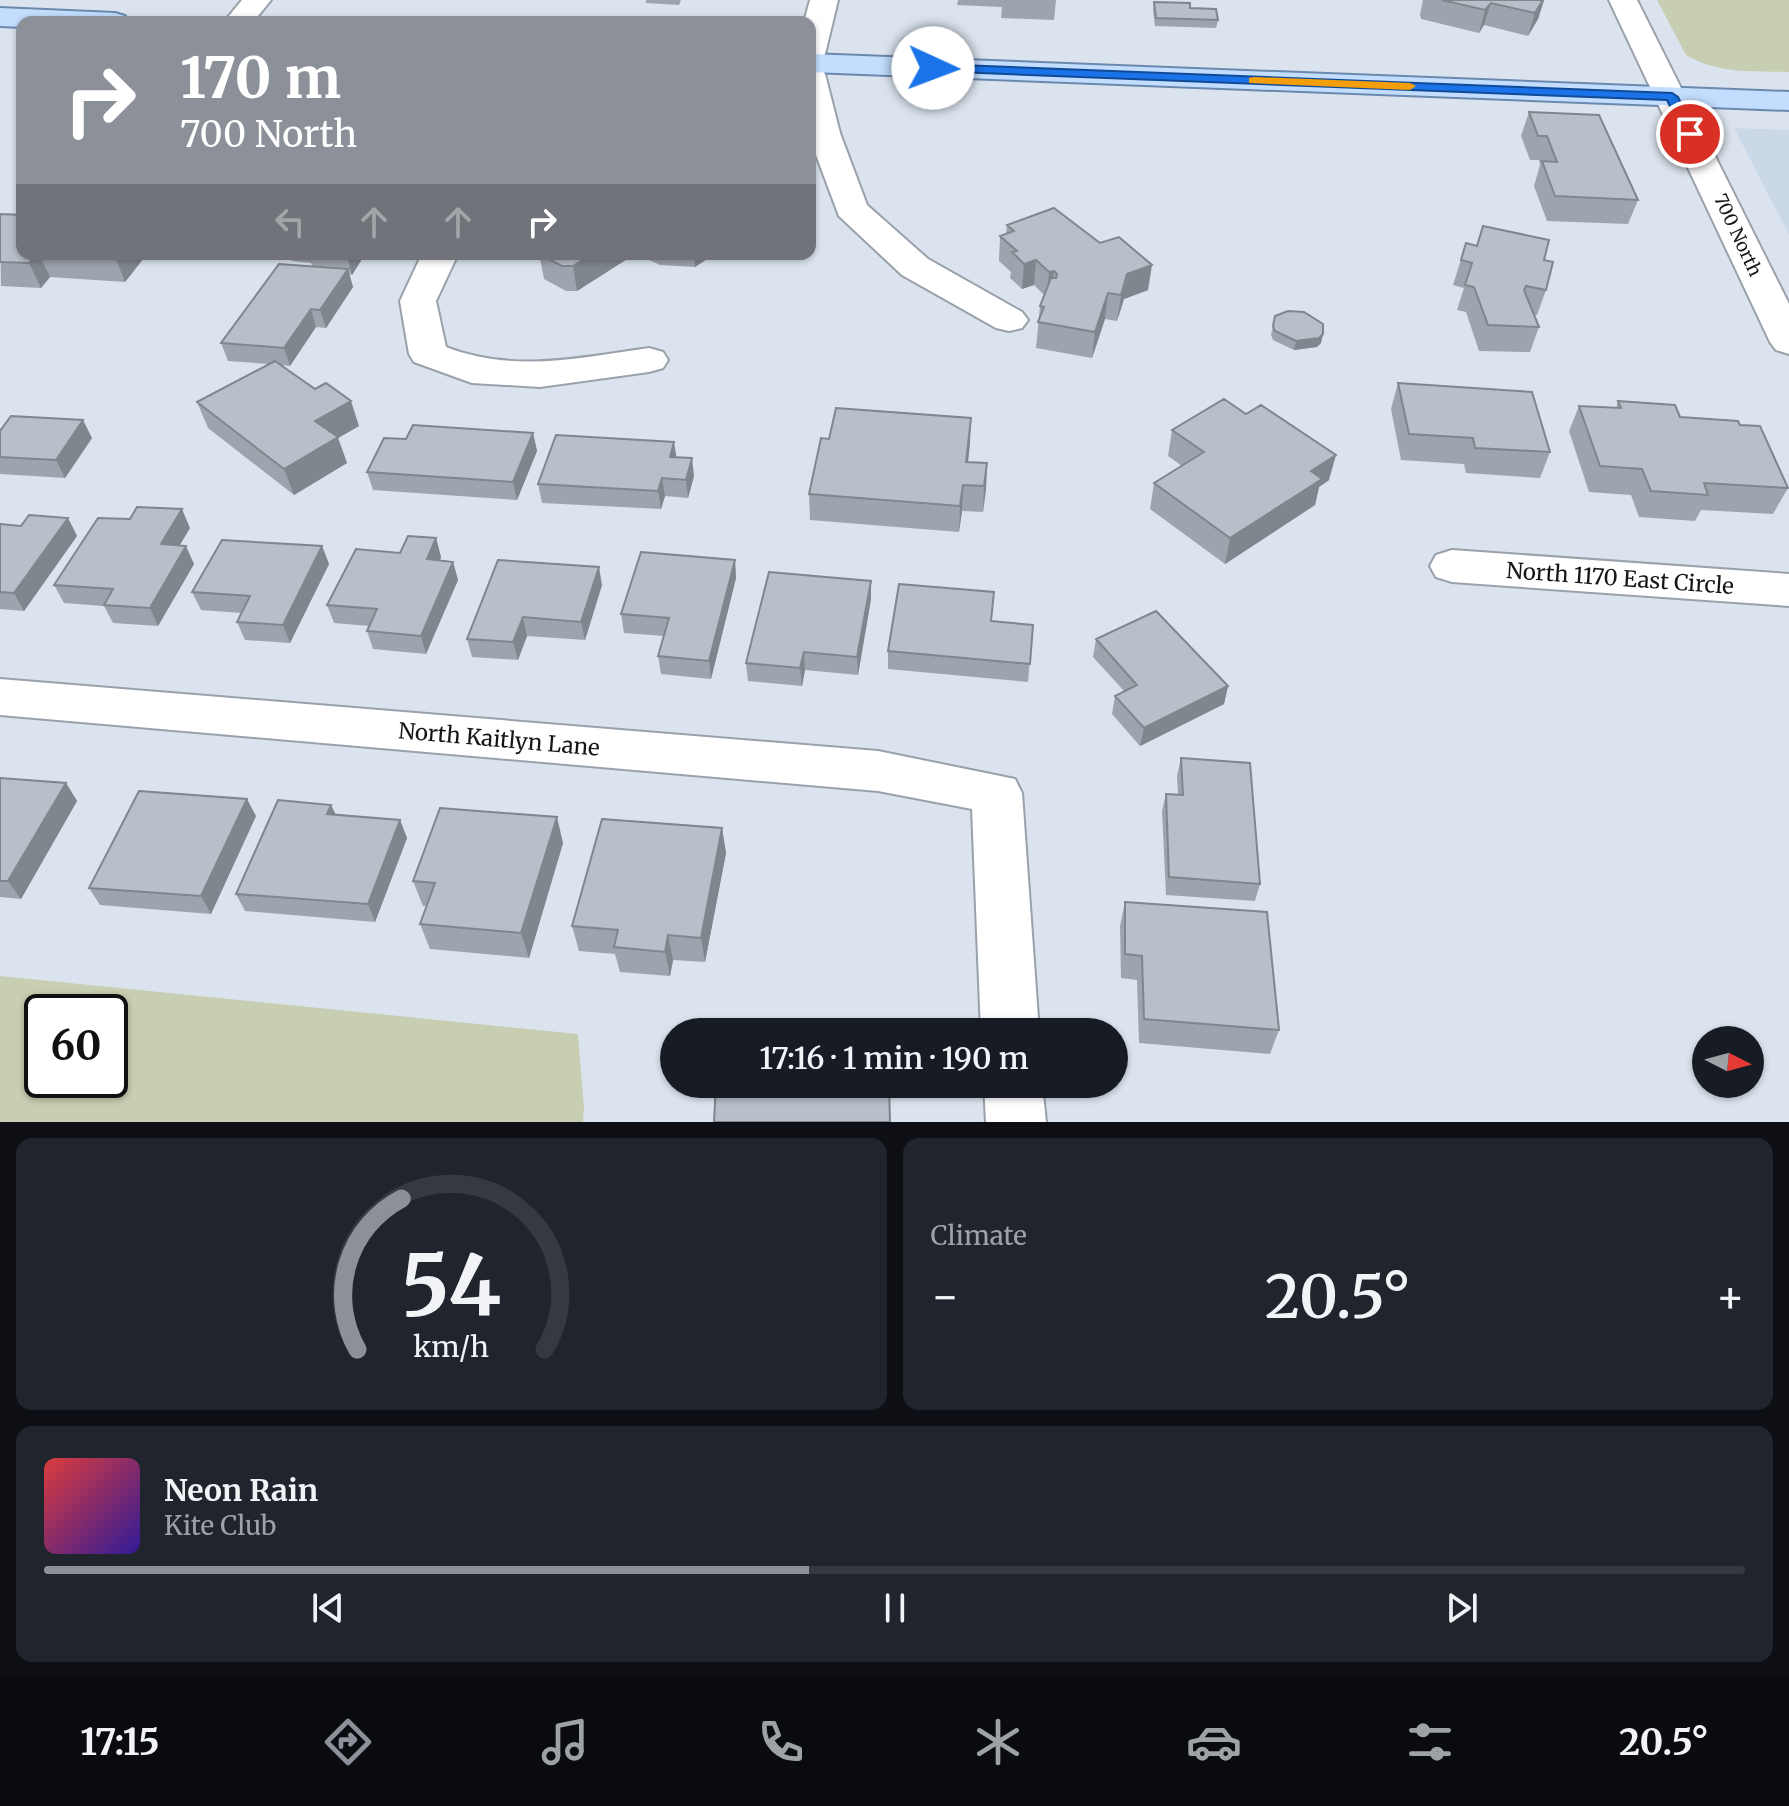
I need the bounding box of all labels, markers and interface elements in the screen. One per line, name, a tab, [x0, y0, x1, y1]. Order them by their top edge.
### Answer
position arrow	[891, 26, 975, 110]
text: 170 m	[180, 43, 341, 113]
icon: right	[48, 48, 152, 152]
pin	[1656, 100, 1724, 168]
text: 700 North	[180, 112, 357, 157]
icon: arrive	[1668, 112, 1712, 156]
street label: 700 North	[1709, 190, 1767, 280]
icon: left	[268, 200, 312, 244]
icon: ahead	[352, 200, 396, 244]
icon: ahead	[436, 200, 480, 244]
icon: right	[520, 200, 564, 244]
street label: North 1170 East Circle	[1505, 556, 1735, 600]
street label: North Kaitlyn Lane	[397, 716, 601, 762]
speed limit sign: 60	[24, 994, 128, 1098]
north arrow	[1692, 1026, 1764, 1098]
map controls	[1692, 1026, 1764, 1098]
text: 17:16 · 1 min · 190 m	[759, 1039, 1029, 1077]
text: Climate	[931, 1219, 1027, 1252]
text: 54	[401, 1234, 501, 1339]
text: 20.5°	[1265, 1259, 1411, 1334]
text: −	[931, 1269, 960, 1324]
text: +	[1716, 1269, 1745, 1324]
text: km/h	[413, 1329, 489, 1365]
text: Neon Rain	[164, 1471, 318, 1509]
text: Kite Club	[164, 1509, 276, 1542]
icon: previous	[306, 1586, 350, 1630]
icon: pause	[873, 1586, 917, 1630]
icon: next	[1440, 1586, 1484, 1630]
icon: directions	[320, 1714, 376, 1770]
icon: music	[537, 1714, 593, 1770]
icon: phone	[753, 1714, 809, 1770]
icon: climate	[970, 1714, 1026, 1770]
icon: car	[1186, 1714, 1242, 1770]
icon: filters	[1402, 1714, 1458, 1770]
text: 17:15	[80, 1720, 160, 1765]
text: 20.5°	[1619, 1720, 1709, 1765]

